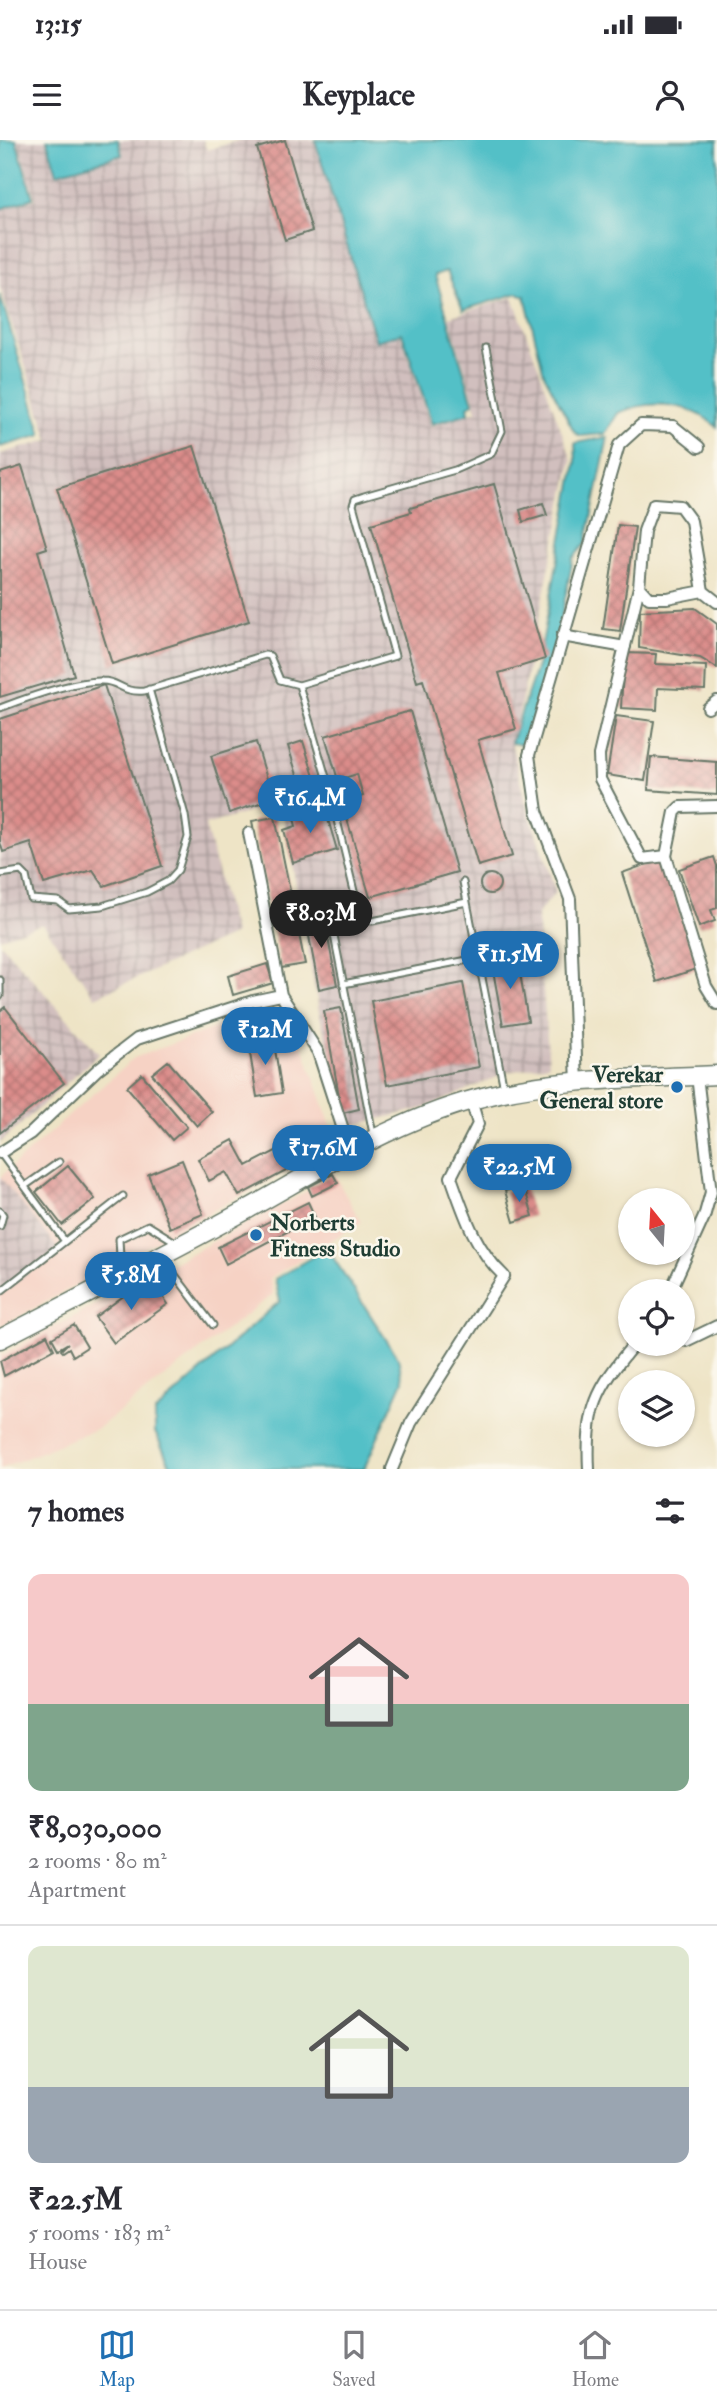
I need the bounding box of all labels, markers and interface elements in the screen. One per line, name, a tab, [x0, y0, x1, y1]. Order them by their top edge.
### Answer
text: 13:15	[35, 9, 81, 41]
text: Keyplace	[302, 75, 415, 115]
icon: menu	[28, 76, 66, 114]
icon: person	[651, 76, 689, 114]
pin: ₹16.4M	[253, 776, 367, 835]
text: ₹16.4M	[274, 783, 346, 812]
pin: ₹8.03M	[264, 890, 378, 950]
text: ₹8.03M	[285, 898, 357, 927]
pin: ₹11.5M	[453, 932, 567, 991]
text: ₹11.5M	[477, 939, 543, 968]
pin: ₹12M	[224, 1007, 306, 1067]
text: ₹12M	[237, 1015, 293, 1044]
place label: Verekar General store	[539, 1060, 663, 1115]
marker: Verekar General store	[669, 1079, 685, 1095]
pin: ₹17.6M	[266, 1126, 380, 1185]
text: ₹17.6M	[288, 1133, 358, 1162]
pin: ₹22.5M	[462, 1144, 576, 1204]
text: ₹22.5M	[483, 1152, 555, 1181]
north arrow	[618, 1188, 695, 1265]
map controls	[618, 1188, 695, 1447]
place label: Norberts Fitness Studio	[269, 1208, 400, 1263]
marker: Norberts Fitness Studio	[248, 1227, 264, 1243]
pin: ₹5.8M	[82, 1252, 180, 1312]
text: ₹5.8M	[101, 1260, 161, 1289]
button: locate	[618, 1279, 695, 1356]
button: layers	[618, 1370, 695, 1447]
icon: filters	[651, 1492, 689, 1530]
text: 7 homes	[28, 1493, 124, 1530]
icon: home	[296, 1619, 422, 1745]
text: ₹8,030,000	[28, 1809, 162, 1846]
text: 2 rooms · 80 m²	[28, 1846, 167, 1875]
text: Apartment	[28, 1875, 126, 1904]
icon: home	[296, 1991, 422, 2117]
text: ₹22.5M	[28, 2181, 123, 2218]
text: 5 rooms · 183 m²	[28, 2218, 171, 2247]
text: House	[28, 2247, 87, 2276]
tab: Map	[98, 2326, 136, 2392]
tab: Saved	[332, 2326, 376, 2392]
tab: Home	[572, 2326, 619, 2392]

